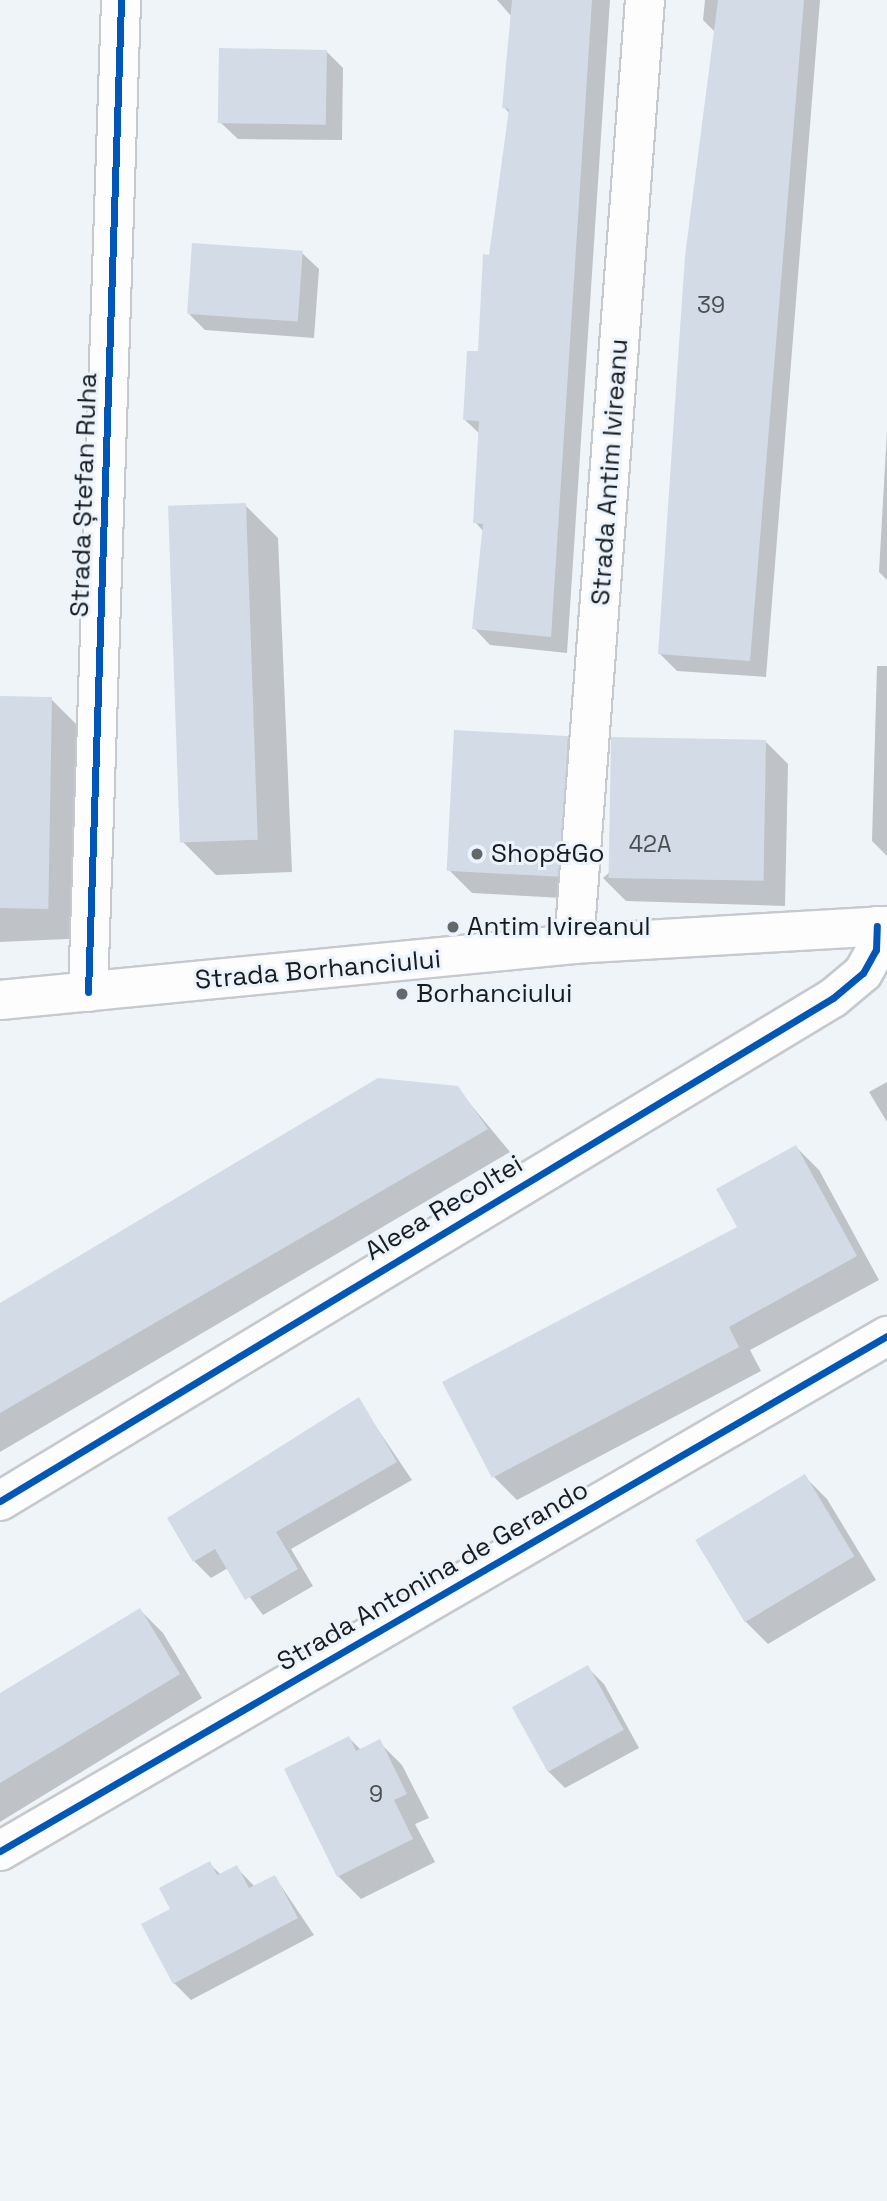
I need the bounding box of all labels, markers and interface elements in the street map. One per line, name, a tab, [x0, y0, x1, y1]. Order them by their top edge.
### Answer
house number: 39	[697, 291, 725, 319]
street label: Strada Antim Ivireanu	[585, 337, 635, 607]
street label: Strada Ștefan Ruha	[64, 372, 104, 618]
house number: 42A	[629, 830, 671, 858]
place label: Shop&Go	[491, 838, 605, 870]
marker: Shop&Go	[469, 846, 485, 862]
place label: Antim Ivireanul	[467, 911, 651, 943]
marker: Antim Ivireanul	[445, 919, 461, 935]
street label: Strada Borhanciului	[194, 944, 442, 996]
place label: Borhanciului	[416, 978, 572, 1010]
marker: Borhanciului	[394, 986, 410, 1002]
street label: Aleea Recoltei	[360, 1149, 528, 1267]
street label: Strada Antonina de Gerando	[272, 1474, 594, 1678]
house number: 9	[369, 1780, 383, 1808]

